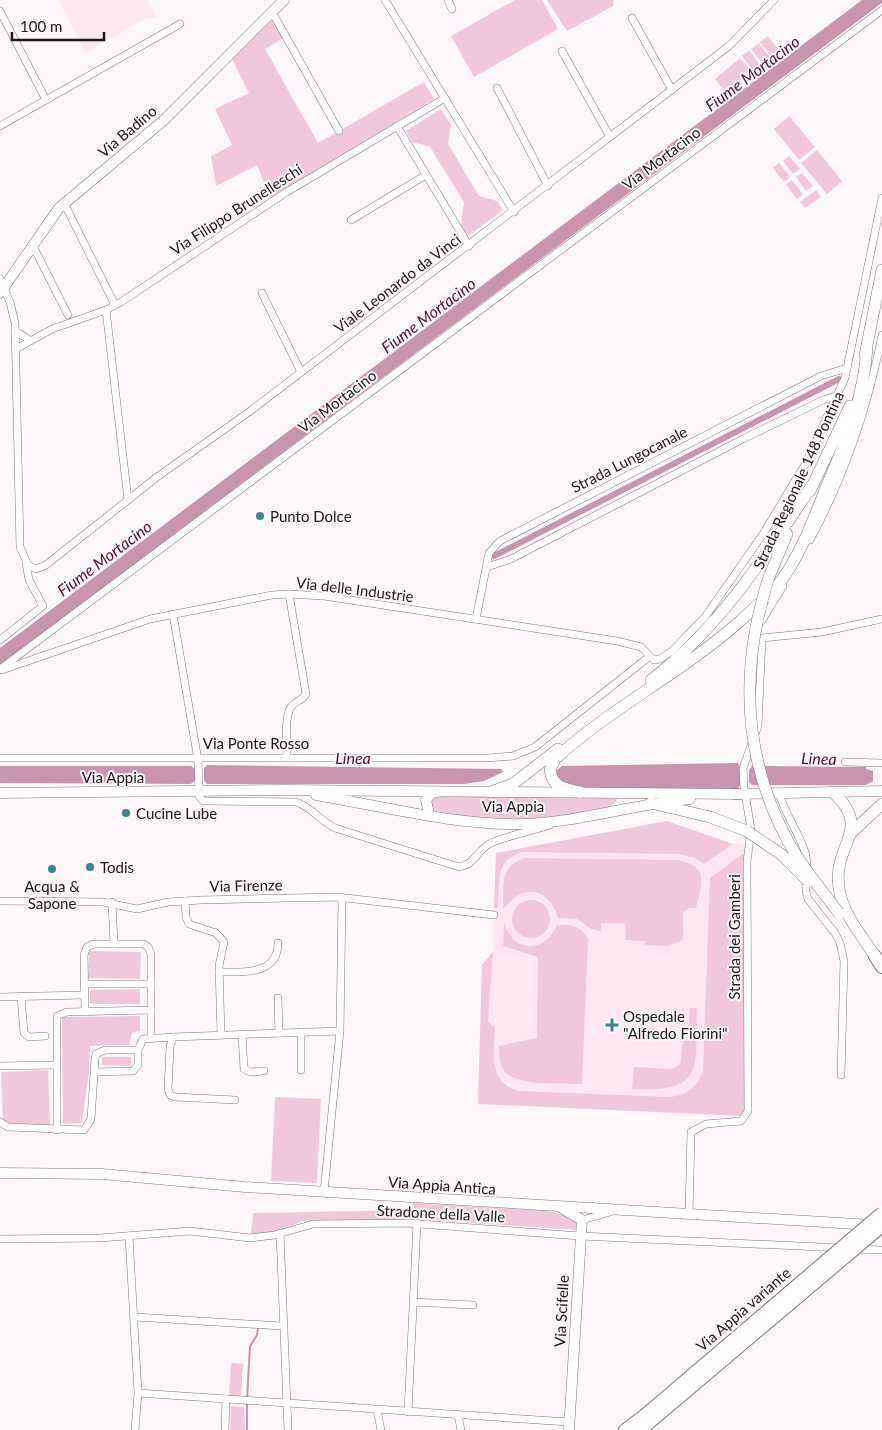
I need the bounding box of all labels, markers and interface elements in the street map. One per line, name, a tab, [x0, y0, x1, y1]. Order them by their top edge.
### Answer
scale bar	[12, 10, 105, 42]
text: 100 m	[20, 17, 62, 35]
water label: Fiume Mortacino	[701, 31, 803, 115]
street label: Via Badino	[94, 101, 160, 161]
street label: Via Mortacino	[618, 123, 704, 193]
street label: Via Filippo Brunelleschi	[167, 160, 305, 258]
street label: Viale Leonardo da Vinci	[330, 230, 464, 336]
water label: Fiume Mortacino	[377, 273, 479, 357]
street label: Via Mortacino	[294, 366, 380, 436]
street label: Strada Regionale 148 Pontina	[749, 388, 847, 572]
street label: Strada Lungocanale	[568, 422, 690, 496]
place label: Punto Dolce	[270, 507, 352, 525]
marker: Punto Dolce	[254, 510, 266, 522]
water label: Fiume Mortacino	[53, 516, 155, 600]
street label: Via delle Industrie	[295, 573, 415, 605]
street label: Via Ponte Rosso	[203, 734, 309, 752]
water label: Linea	[335, 748, 371, 767]
water label: Linea	[801, 748, 837, 768]
street label: Via Appia	[82, 768, 144, 786]
street label: Via Appia	[482, 797, 544, 815]
place label: Cucine Lube	[136, 804, 217, 822]
marker: Cucine Lube	[120, 807, 132, 819]
place label: Todis	[100, 858, 134, 876]
marker: Todis	[84, 861, 96, 873]
marker: Acqua & Sapone	[46, 863, 58, 875]
street label: Strada dei Gamberi	[725, 874, 743, 1000]
street label: Via Firenze	[209, 875, 283, 895]
place label: Acqua & Sapone	[24, 877, 80, 912]
place label: Ospedale "Alfredo Fiorini"	[623, 1007, 728, 1042]
marker: Ospedale "Alfredo Fiorini"	[605, 1018, 619, 1032]
street label: Via Appia Antica	[387, 1172, 497, 1198]
street label: Stradone della Valle	[376, 1201, 506, 1225]
street label: Via Appia variante	[692, 1263, 794, 1355]
street label: Via Scifelle	[550, 1275, 572, 1347]

